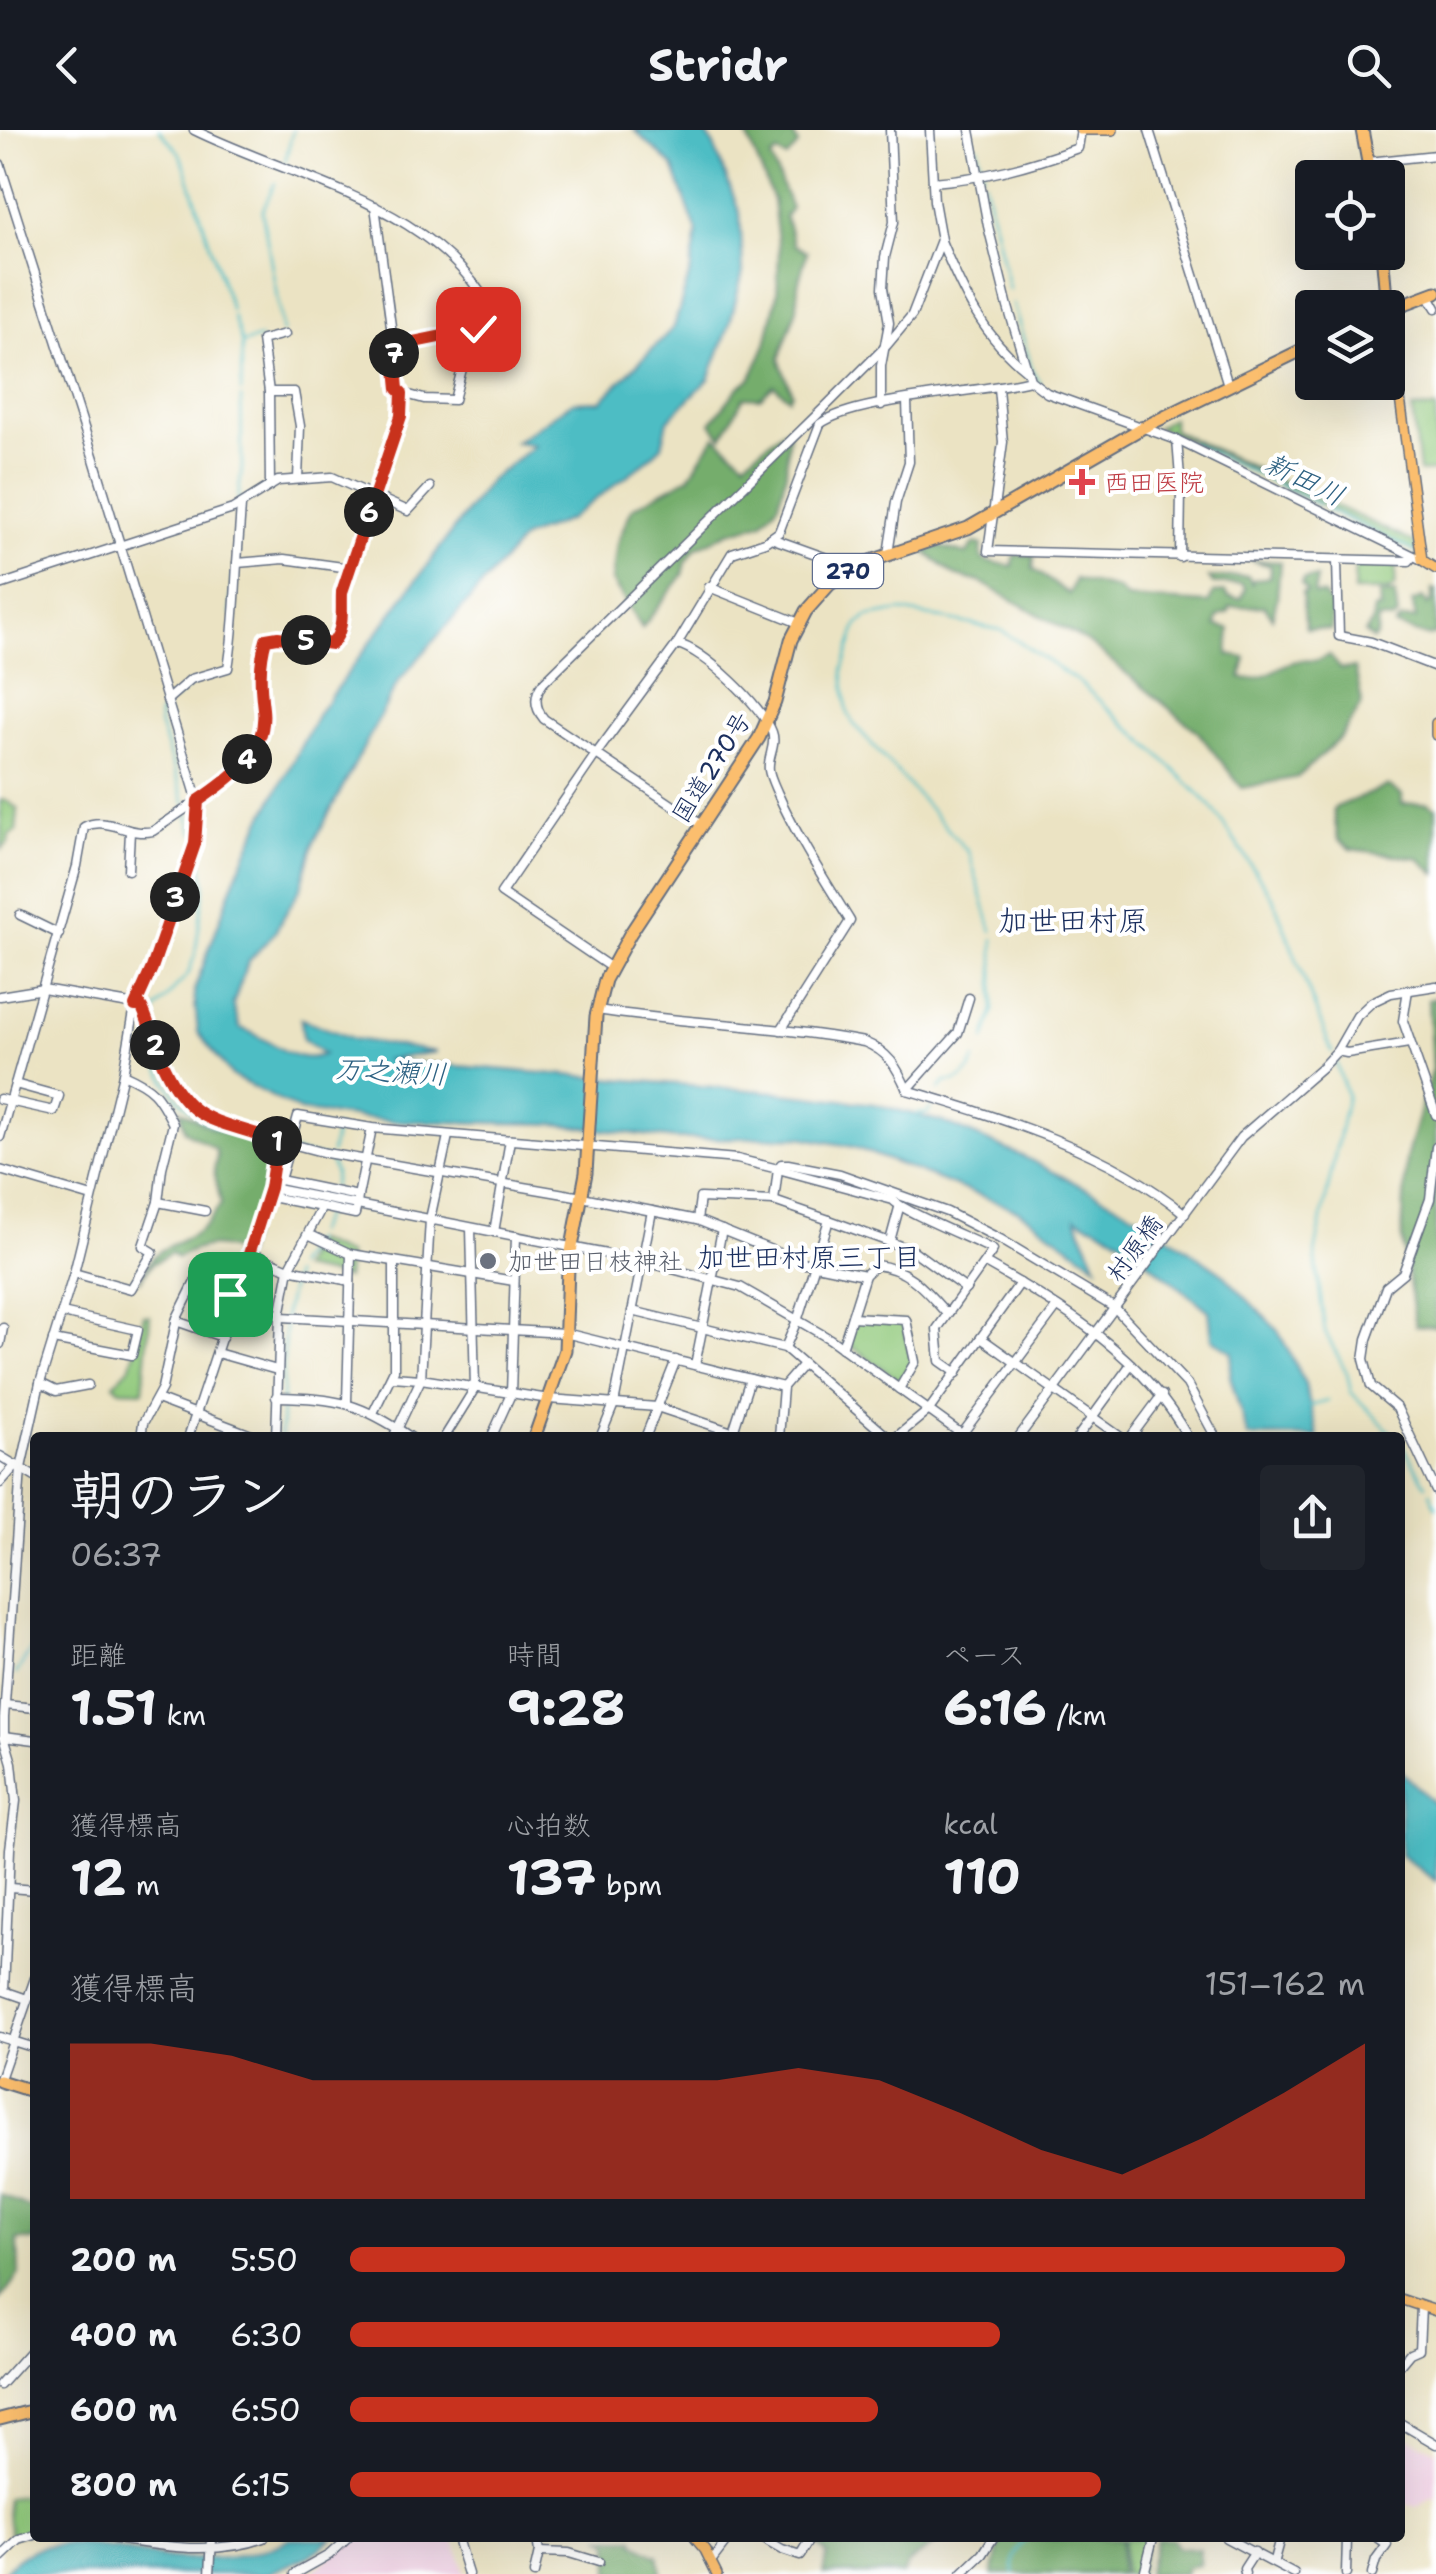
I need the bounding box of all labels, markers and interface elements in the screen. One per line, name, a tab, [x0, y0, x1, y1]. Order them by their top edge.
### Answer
text: Stridr	[648, 35, 788, 95]
icon: back	[40, 38, 95, 93]
icon: search	[1341, 38, 1396, 93]
map controls	[1295, 160, 1405, 400]
button: locate	[1295, 160, 1405, 270]
pin	[436, 287, 521, 372]
button: layers	[1295, 290, 1405, 400]
icon: check	[451, 302, 506, 357]
pin: 7	[369, 328, 419, 378]
text: 7	[384, 334, 404, 372]
water label: 新田川	[1259, 444, 1351, 514]
place label: 西田医院	[1104, 465, 1204, 499]
marker: 西田医院	[1069, 469, 1095, 495]
pin: 6	[344, 487, 394, 537]
text: 6	[359, 493, 379, 531]
road number: 270	[813, 554, 883, 588]
pin: 5	[281, 615, 331, 665]
text: 5	[297, 621, 315, 659]
street label: 国道270号	[663, 705, 759, 829]
pin: 4	[222, 734, 272, 784]
text: 4	[237, 740, 257, 778]
pin: 3	[150, 872, 200, 922]
text: 3	[165, 878, 185, 916]
district label: 加世田村原	[998, 900, 1148, 941]
pin: 2	[130, 1020, 180, 1070]
text: 2	[145, 1026, 165, 1064]
water label: 万之瀬川	[334, 1049, 448, 1093]
pin: 1	[252, 1116, 302, 1166]
text: 1	[271, 1122, 283, 1160]
street label: 村原橋	[1098, 1208, 1170, 1288]
district label: 加世田村原三丁目	[697, 1238, 921, 1276]
place label: 加世田日枝神社	[508, 1244, 683, 1278]
marker: 加世田日枝神社	[477, 1250, 499, 1272]
pin	[188, 1252, 273, 1337]
icon: arrive	[203, 1267, 258, 1322]
text: 朝のラン	[70, 1458, 290, 1532]
button: share	[1260, 1465, 1365, 1570]
text: 06:37	[70, 1533, 162, 1576]
text: 距離	[70, 1636, 126, 1674]
text: 時間	[507, 1636, 563, 1674]
text: ペース	[943, 1636, 1026, 1674]
text: 1.51	[70, 1674, 157, 1741]
text: 9:28	[507, 1674, 625, 1741]
text: 6:16	[943, 1674, 1047, 1741]
text: km	[157, 1696, 206, 1734]
text: /km	[1047, 1696, 1107, 1734]
text: kcal	[943, 1805, 998, 1843]
text: 獲得標高	[70, 1806, 182, 1844]
text: 心拍数	[507, 1806, 591, 1844]
text: 110	[943, 1843, 1021, 1910]
text: 12	[70, 1844, 126, 1911]
text: 137	[507, 1844, 596, 1911]
text: m	[126, 1866, 160, 1904]
text: bpm	[596, 1866, 662, 1904]
text: 151–162 m	[1205, 1962, 1365, 2005]
text: 獲得標高	[70, 1966, 198, 2009]
text: 200 m	[70, 2238, 177, 2281]
text: 5:50	[230, 2238, 298, 2281]
text: 400 m	[70, 2313, 177, 2356]
text: 6:30	[230, 2313, 303, 2356]
text: 600 m	[70, 2388, 177, 2431]
text: 6:50	[230, 2388, 301, 2431]
text: 800 m	[70, 2463, 177, 2506]
text: 6:15	[230, 2463, 290, 2506]

